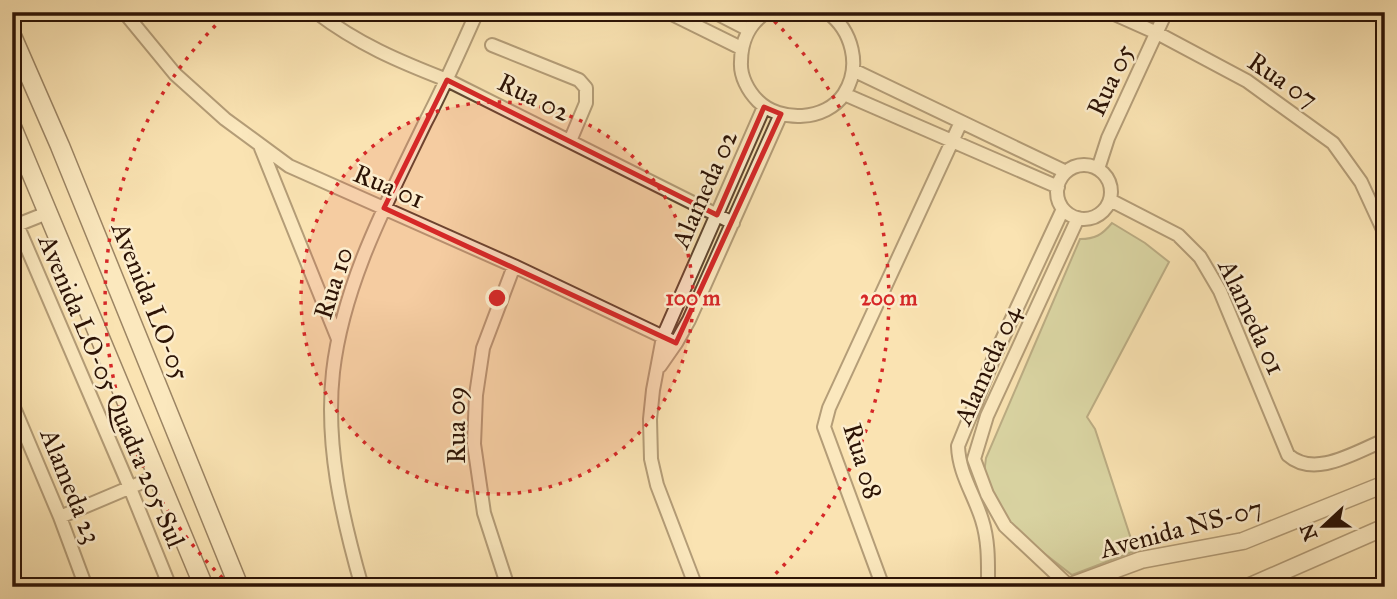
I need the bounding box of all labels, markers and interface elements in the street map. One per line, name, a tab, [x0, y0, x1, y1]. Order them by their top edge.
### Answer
street label: Rua 05	[1079, 39, 1141, 121]
street label: Rua 07	[1242, 45, 1324, 115]
street label: Rua 02	[493, 66, 576, 128]
street label: Alameda 02	[663, 125, 744, 254]
street label: Rua 01	[349, 157, 429, 215]
street label: Avenida LO-05	[104, 217, 197, 384]
street label: Avenida LO-05 Quadra 205 Sul	[31, 229, 193, 552]
street label: Rua 10	[306, 243, 360, 323]
street label: Alameda 01	[1211, 254, 1292, 379]
text: 100 m	[666, 285, 721, 311]
text: 200 m	[861, 285, 918, 311]
centre of rings	[485, 286, 509, 310]
street label: Alameda 04	[946, 300, 1028, 431]
street label: Rua 09	[440, 386, 472, 464]
street label: Rua 08	[836, 419, 890, 503]
street label: Alameda 23	[33, 423, 108, 548]
north arrow	[1288, 490, 1358, 560]
street label: Avenida NS-07	[1095, 491, 1266, 565]
text: N	[1295, 520, 1322, 544]

